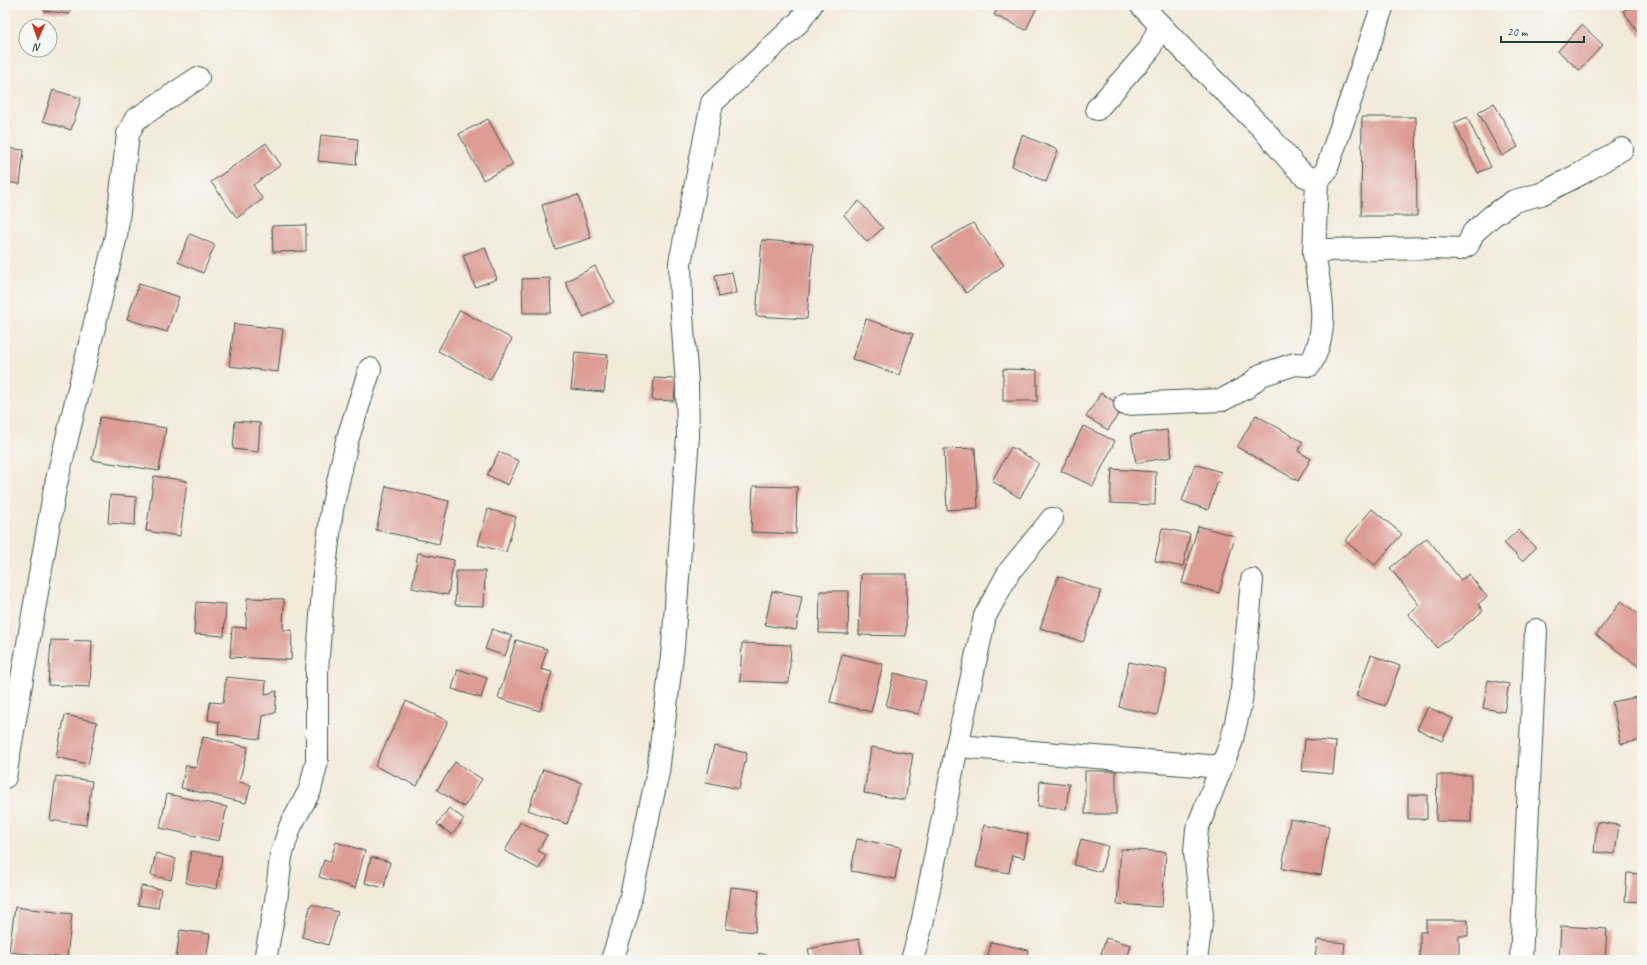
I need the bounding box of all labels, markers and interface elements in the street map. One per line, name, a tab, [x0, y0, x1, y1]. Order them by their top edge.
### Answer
north arrow	[18, 18, 58, 58]
scale bar	[1501, 18, 1584, 44]
text: 20 m	[1507, 24, 1529, 40]
text: N	[32, 41, 41, 55]

